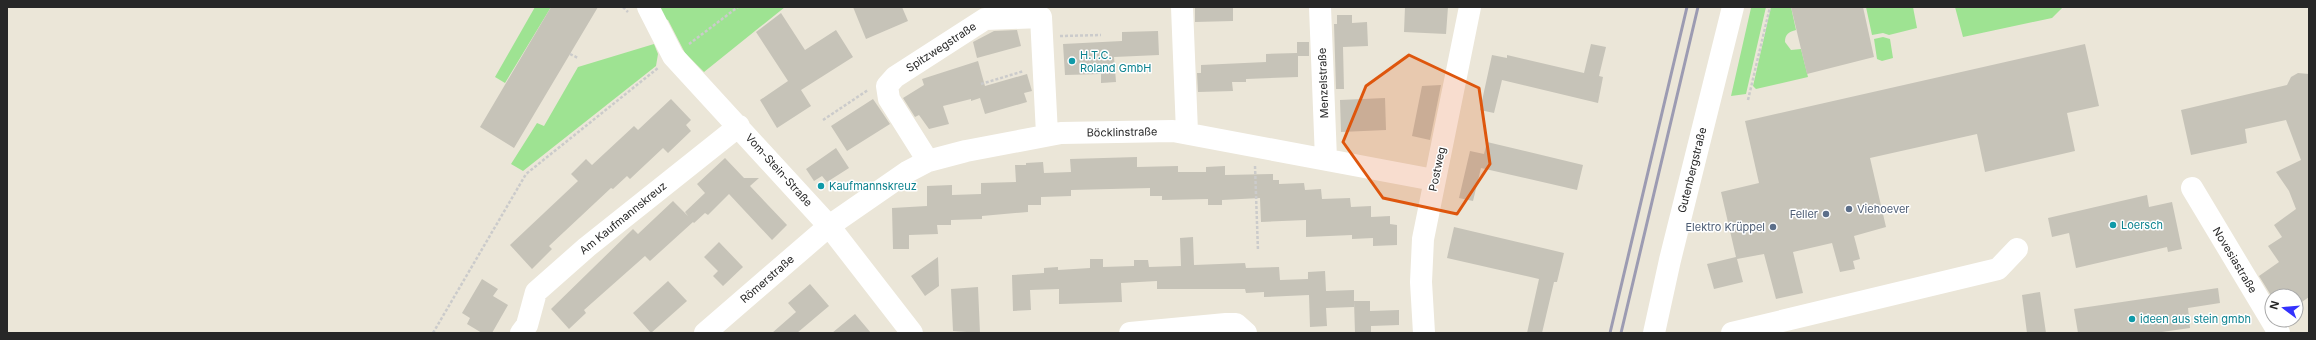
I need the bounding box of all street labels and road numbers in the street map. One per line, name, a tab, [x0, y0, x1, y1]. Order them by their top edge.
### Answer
street label: Spitzwegstraße	[903, 19, 979, 75]
street label: Menzelstraße	[1315, 47, 1331, 119]
street label: Böcklinstraße	[1086, 124, 1158, 140]
street label: Gutenbergstraße	[1675, 126, 1709, 214]
street label: Vom-Stein-Straße	[742, 131, 816, 209]
street label: Postweg	[1425, 145, 1449, 193]
street label: Am Kaufmannskreuz	[577, 179, 669, 257]
street label: Novesiastraße	[2210, 224, 2260, 296]
street label: Römerstraße	[737, 252, 797, 306]

